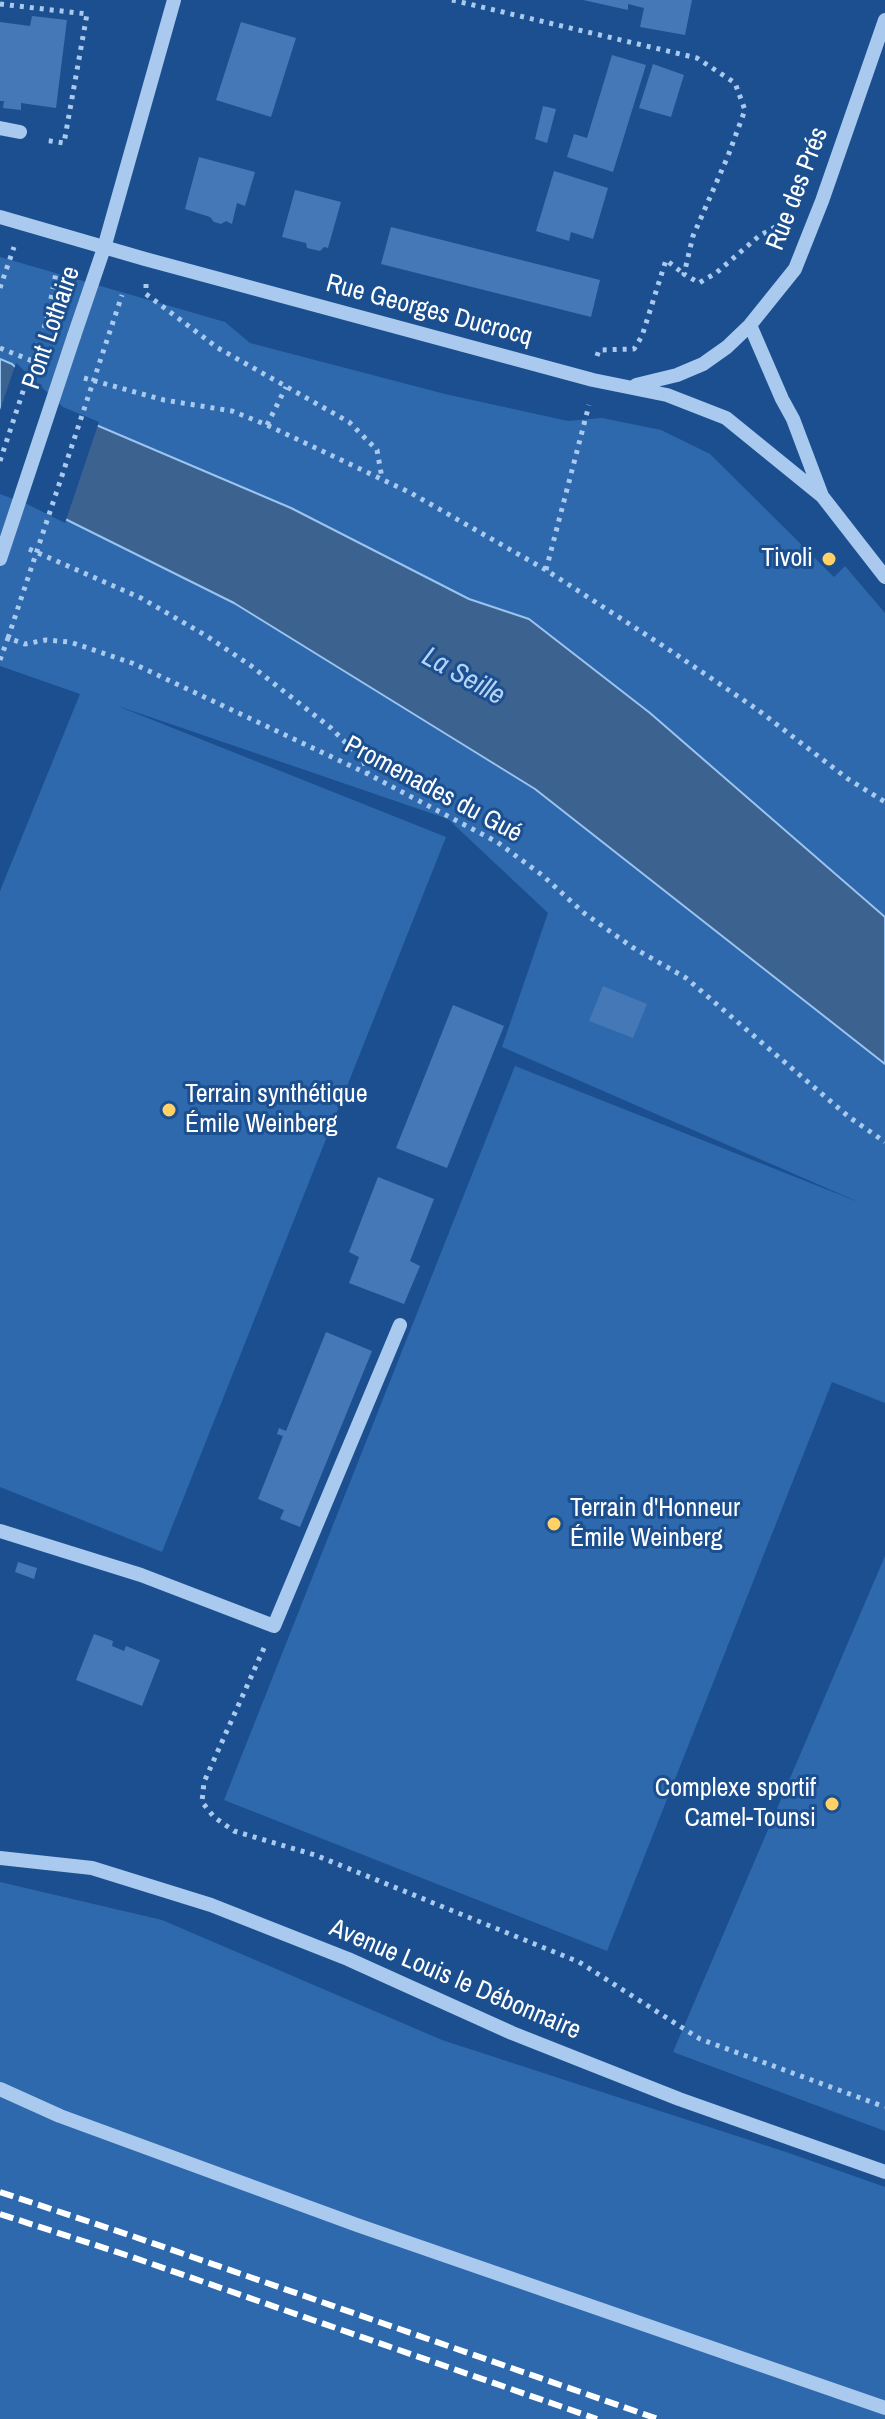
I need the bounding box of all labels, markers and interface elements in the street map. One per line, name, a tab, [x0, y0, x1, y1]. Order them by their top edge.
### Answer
street label: Rue des Prés	[760, 123, 836, 255]
street label: Pont Lothaire	[16, 262, 88, 394]
street label: Rue Georges Ducrocq	[323, 268, 535, 354]
place label: Tivoli	[761, 543, 813, 575]
marker: Tivoli	[820, 550, 838, 568]
water label: La Seille	[416, 641, 510, 713]
street label: Promenades du Gué	[339, 730, 527, 850]
place label: Terrain synthétique Émile Weinberg	[185, 1079, 368, 1140]
marker: Terrain synthétique Émile Weinberg	[160, 1101, 178, 1119]
place label: Terrain d'Honneur Émile Weinberg	[570, 1493, 740, 1554]
marker: Terrain d'Honneur Émile Weinberg	[545, 1515, 563, 1533]
place label: Complexe sportif Camel-Tounsi	[655, 1773, 816, 1834]
marker: Complexe sportif Camel-Tounsi	[823, 1795, 841, 1813]
street label: Avenue Louis le Débonnaire	[325, 1913, 585, 2047]

